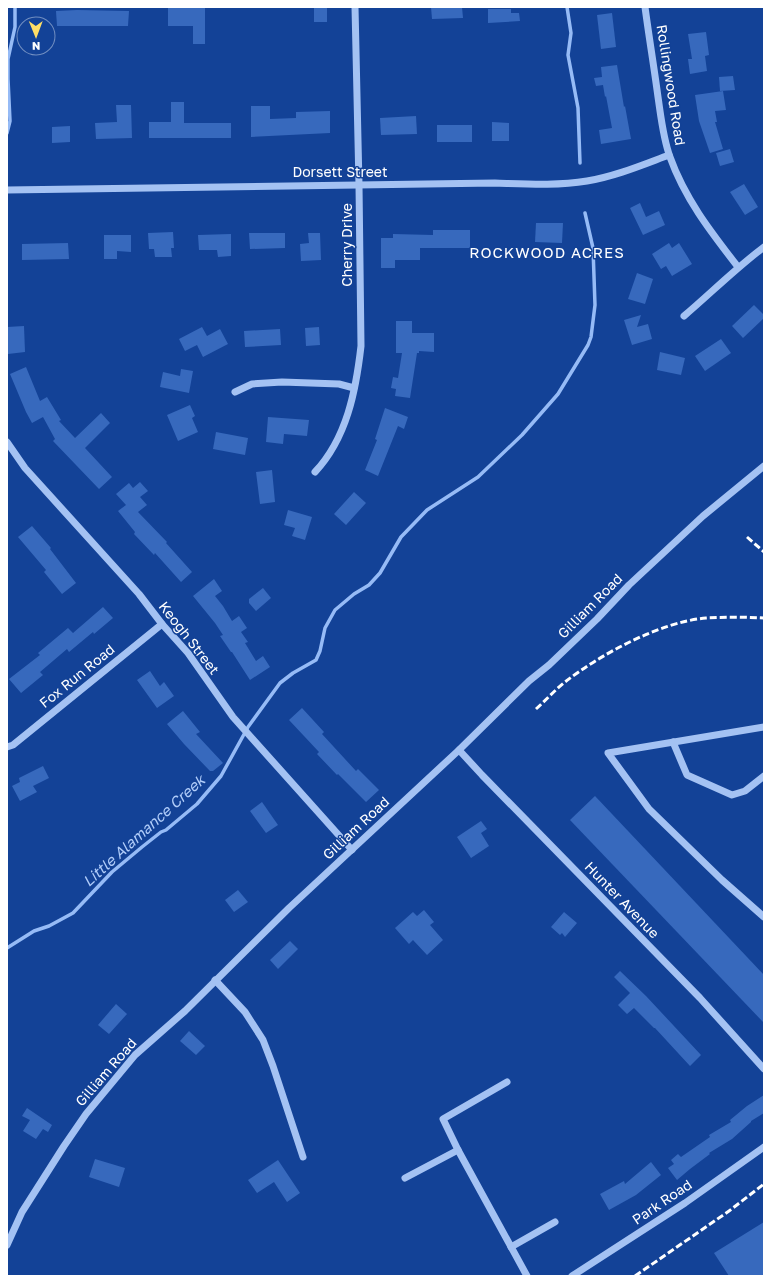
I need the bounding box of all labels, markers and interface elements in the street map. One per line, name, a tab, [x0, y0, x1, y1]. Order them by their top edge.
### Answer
north arrow	[16, 16, 56, 56]
street label: Rollingwood Road	[654, 23, 689, 147]
text: N	[32, 40, 40, 53]
street label: Dorsett Street	[292, 163, 388, 180]
street label: Cherry Drive	[338, 203, 355, 287]
district label: ROCKWOOD ACRES	[469, 243, 625, 261]
street label: Gilliam Road	[554, 570, 626, 642]
street label: Keogh Street	[156, 598, 223, 678]
street label: Fox Run Road	[36, 640, 118, 711]
water label: Little Alamance Creek	[79, 770, 209, 890]
street label: Gilliam Road	[319, 793, 392, 863]
street label: Hunter Avenue	[582, 858, 663, 941]
street label: Gilliam Road	[72, 1034, 140, 1109]
street label: Park Road	[629, 1175, 695, 1228]

